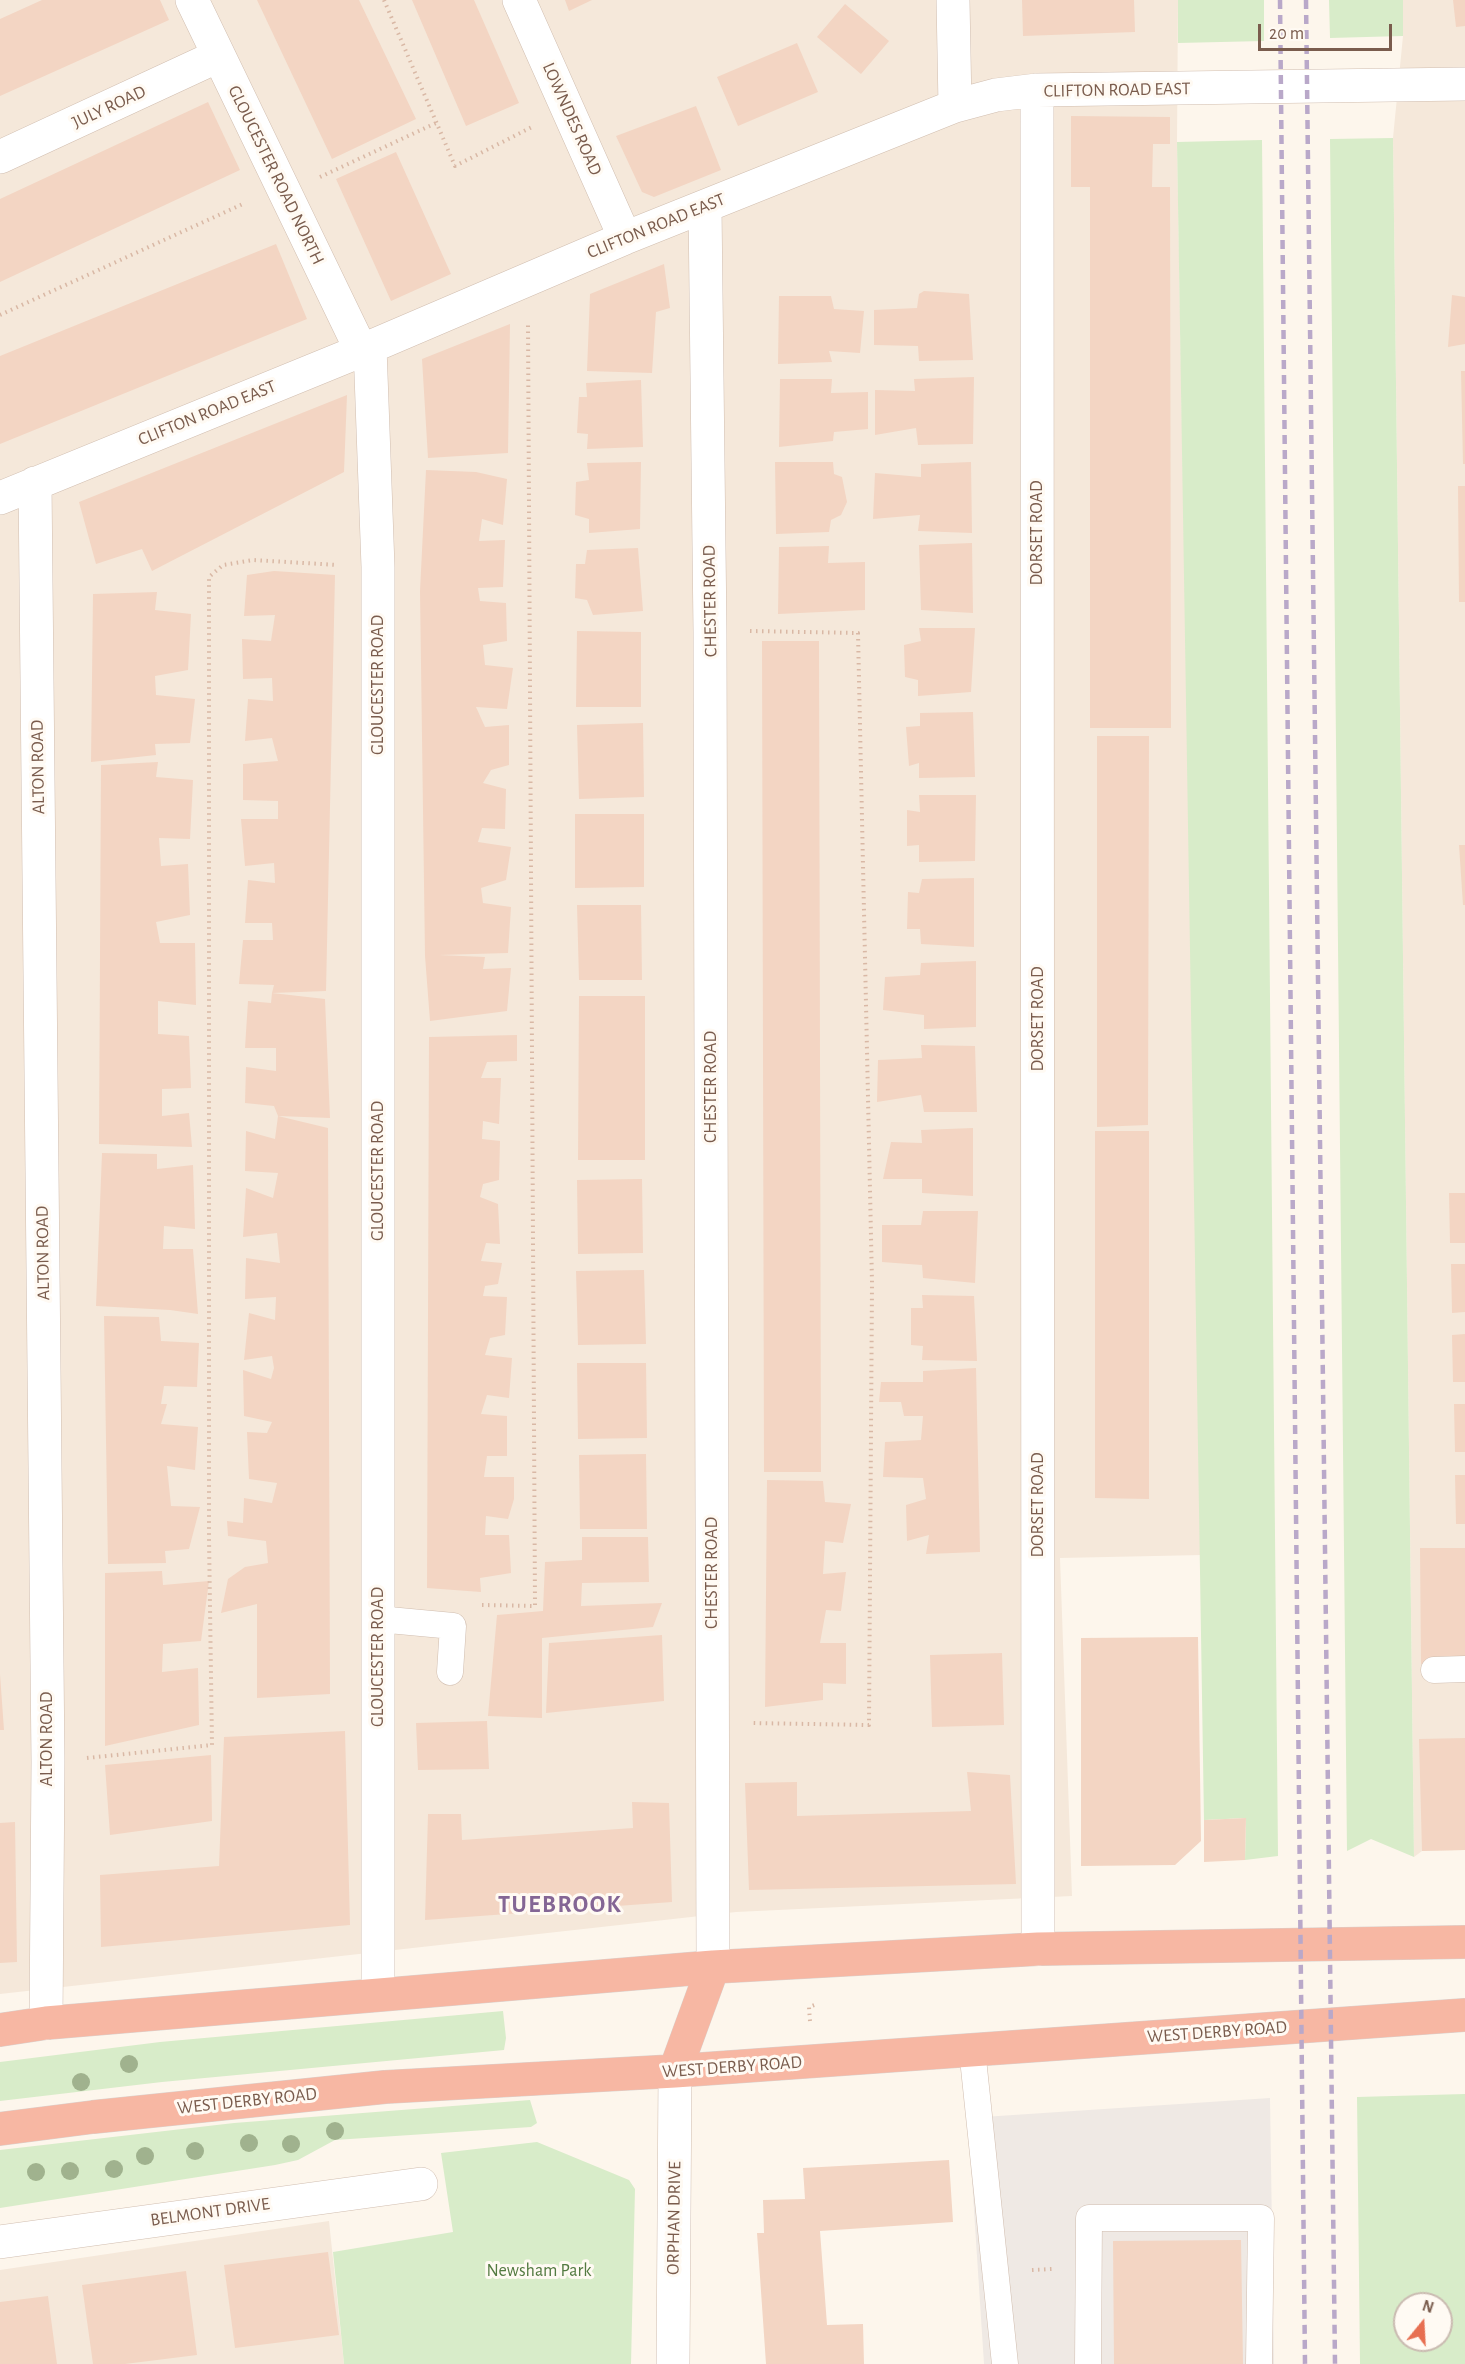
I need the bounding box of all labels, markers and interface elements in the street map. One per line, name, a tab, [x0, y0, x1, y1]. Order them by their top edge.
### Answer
scale bar	[1261, 12, 1394, 50]
text: 20 m	[1269, 25, 1304, 43]
street label: LOWNDES ROAD	[537, 59, 607, 179]
street label: CLIFTON ROAD EAST	[1043, 78, 1191, 102]
street label: JULY ROAD	[69, 81, 149, 133]
street label: GLOUCESTER ROAD NORTH	[223, 82, 329, 268]
street label: CLIFTON ROAD EAST	[584, 188, 728, 264]
street label: CLIFTON ROAD EAST	[135, 375, 279, 451]
street label: DORSET ROAD	[1026, 480, 1048, 586]
street label: CHESTER ROAD	[698, 545, 722, 657]
street label: GLOUCESTER ROAD	[367, 615, 389, 755]
street label: ALTON ROAD	[26, 719, 50, 815]
street label: DORSET ROAD	[1027, 966, 1049, 1072]
street label: CHESTER ROAD	[700, 1031, 722, 1143]
street label: GLOUCESTER ROAD	[367, 1101, 389, 1241]
street label: ALTON ROAD	[31, 1205, 55, 1301]
street label: DORSET ROAD	[1027, 1452, 1049, 1558]
street label: CHESTER ROAD	[701, 1517, 723, 1629]
street label: GLOUCESTER ROAD	[367, 1587, 389, 1727]
street label: ALTON ROAD	[36, 1692, 58, 1786]
district label: TUEBROOK	[498, 1891, 622, 1919]
street label: WEST DERBY ROAD	[1146, 2016, 1288, 2048]
street label: WEST DERBY ROAD	[661, 2051, 803, 2083]
street label: WEST DERBY ROAD	[176, 2083, 318, 2119]
street label: ORPHAN DRIVE	[662, 2161, 686, 2275]
street label: BELMONT DRIVE	[149, 2193, 271, 2231]
park label: Newsham Park	[487, 2260, 591, 2282]
north arrow	[1393, 2292, 1453, 2352]
text: N	[1420, 2297, 1436, 2316]

